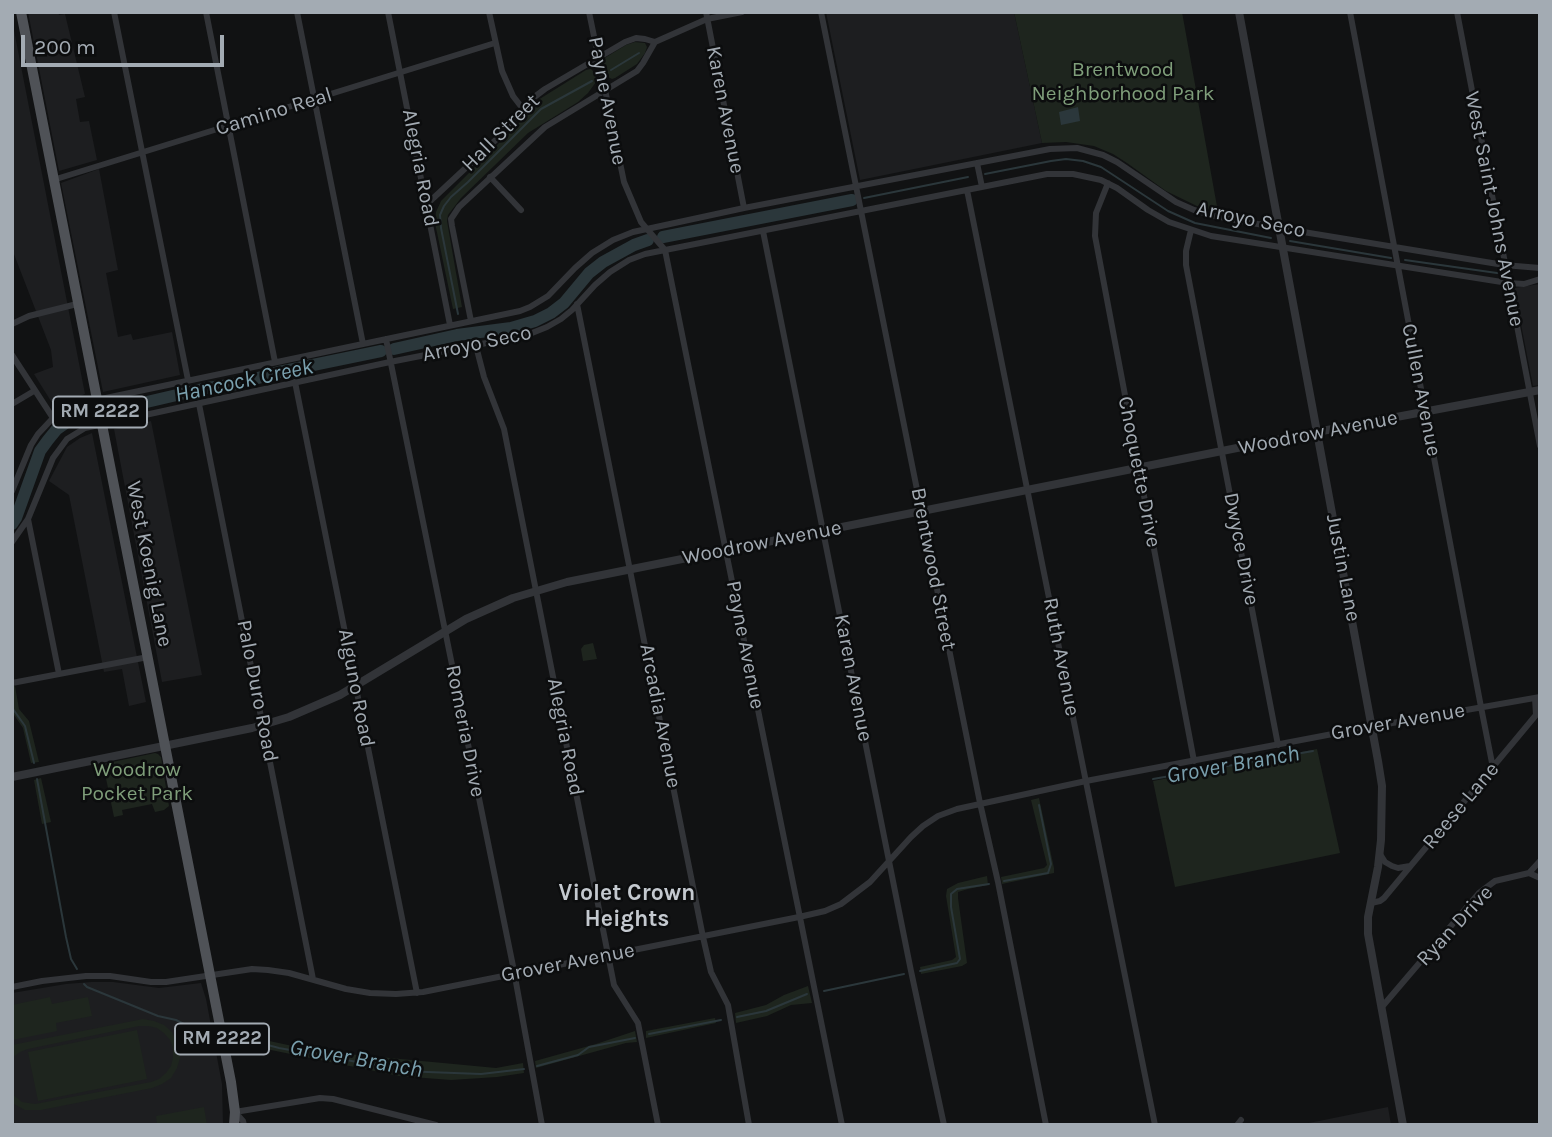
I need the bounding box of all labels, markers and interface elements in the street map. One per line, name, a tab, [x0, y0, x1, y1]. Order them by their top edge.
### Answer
scale bar	[24, 21, 228, 65]
text: 200 m	[34, 35, 96, 59]
street label: Payne Avenue	[582, 35, 632, 167]
street label: Karen Avenue	[700, 44, 750, 176]
park label: Brentwood Neighborhood Park	[1031, 57, 1215, 107]
street label: Camino Real	[213, 82, 335, 142]
street label: Hall Street	[457, 89, 545, 177]
street label: West Saint Johns Avenue	[1459, 89, 1529, 329]
street label: Alegria Road	[396, 107, 444, 229]
street label: Arroyo Seco	[1194, 196, 1308, 244]
street label: Arroyo Seco	[420, 320, 534, 368]
street label: Cullen Avenue	[1396, 321, 1446, 459]
water label: Hancock Creek	[172, 353, 316, 409]
street label: Choquette Drive	[1112, 394, 1166, 550]
road number: RM 2222	[53, 396, 147, 428]
street label: Woodrow Avenue	[1236, 405, 1400, 461]
street label: West Koenig Lane	[121, 479, 177, 649]
street label: Brentwood Street	[905, 485, 961, 653]
street label: Dwyce Drive	[1218, 490, 1264, 608]
street label: Justin Lane	[1320, 512, 1366, 624]
street label: Woodrow Avenue	[680, 515, 844, 571]
street label: Payne Avenue	[720, 579, 770, 711]
street label: Ruth Avenue	[1037, 596, 1085, 718]
street label: Karen Avenue	[828, 612, 878, 744]
street label: Palo Duro Road	[231, 618, 283, 764]
street label: Alguno Road	[332, 627, 380, 749]
street label: Arcadia Avenue	[634, 642, 686, 790]
street label: Romeria Drive	[440, 663, 490, 799]
street label: Alegria Road	[541, 676, 589, 798]
street label: Grover Avenue	[1329, 698, 1467, 746]
water label: Grover Branch	[1164, 740, 1302, 790]
park label: Woodrow Pocket Park	[81, 757, 193, 807]
street label: Reese Lane	[1417, 757, 1505, 855]
district label: Violet Crown Heights	[559, 879, 695, 933]
street label: Ryan Drive	[1411, 881, 1499, 971]
street label: Grover Avenue	[499, 938, 637, 988]
road number: RM 2222	[175, 1023, 269, 1054]
water label: Grover Branch	[287, 1034, 425, 1084]

